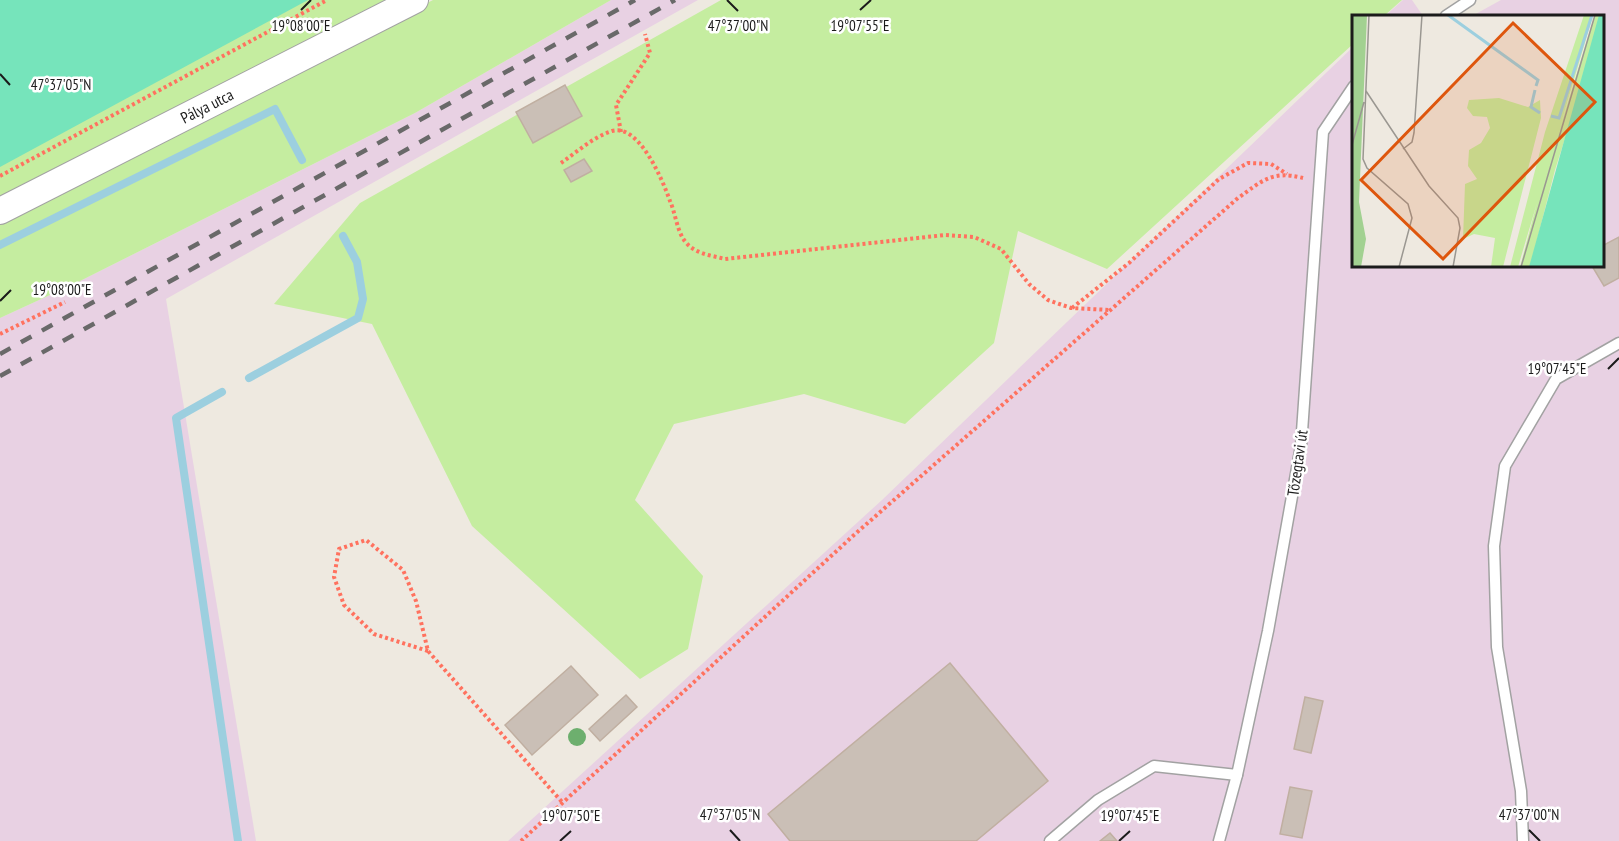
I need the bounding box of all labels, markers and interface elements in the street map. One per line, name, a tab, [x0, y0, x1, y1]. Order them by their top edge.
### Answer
inset map	[1352, 15, 1604, 267]
text: 19°08'00"E	[271, 16, 331, 35]
text: 47°37'00"N	[708, 16, 768, 35]
text: 19°07'55"E	[830, 16, 890, 35]
text: 47°37'05"N	[31, 75, 91, 94]
street label: Pálya utca	[177, 84, 237, 128]
text: 19°08'00"E	[32, 280, 92, 299]
text: 19°07'45"E	[1527, 359, 1587, 378]
street label: Tőzegtavi út	[1282, 428, 1312, 498]
text: 47°37'05"N	[700, 805, 760, 824]
text: 47°37'00"N	[1499, 805, 1559, 824]
text: 19°07'50"E	[541, 806, 601, 825]
text: 19°07'45"E	[1100, 806, 1160, 825]

